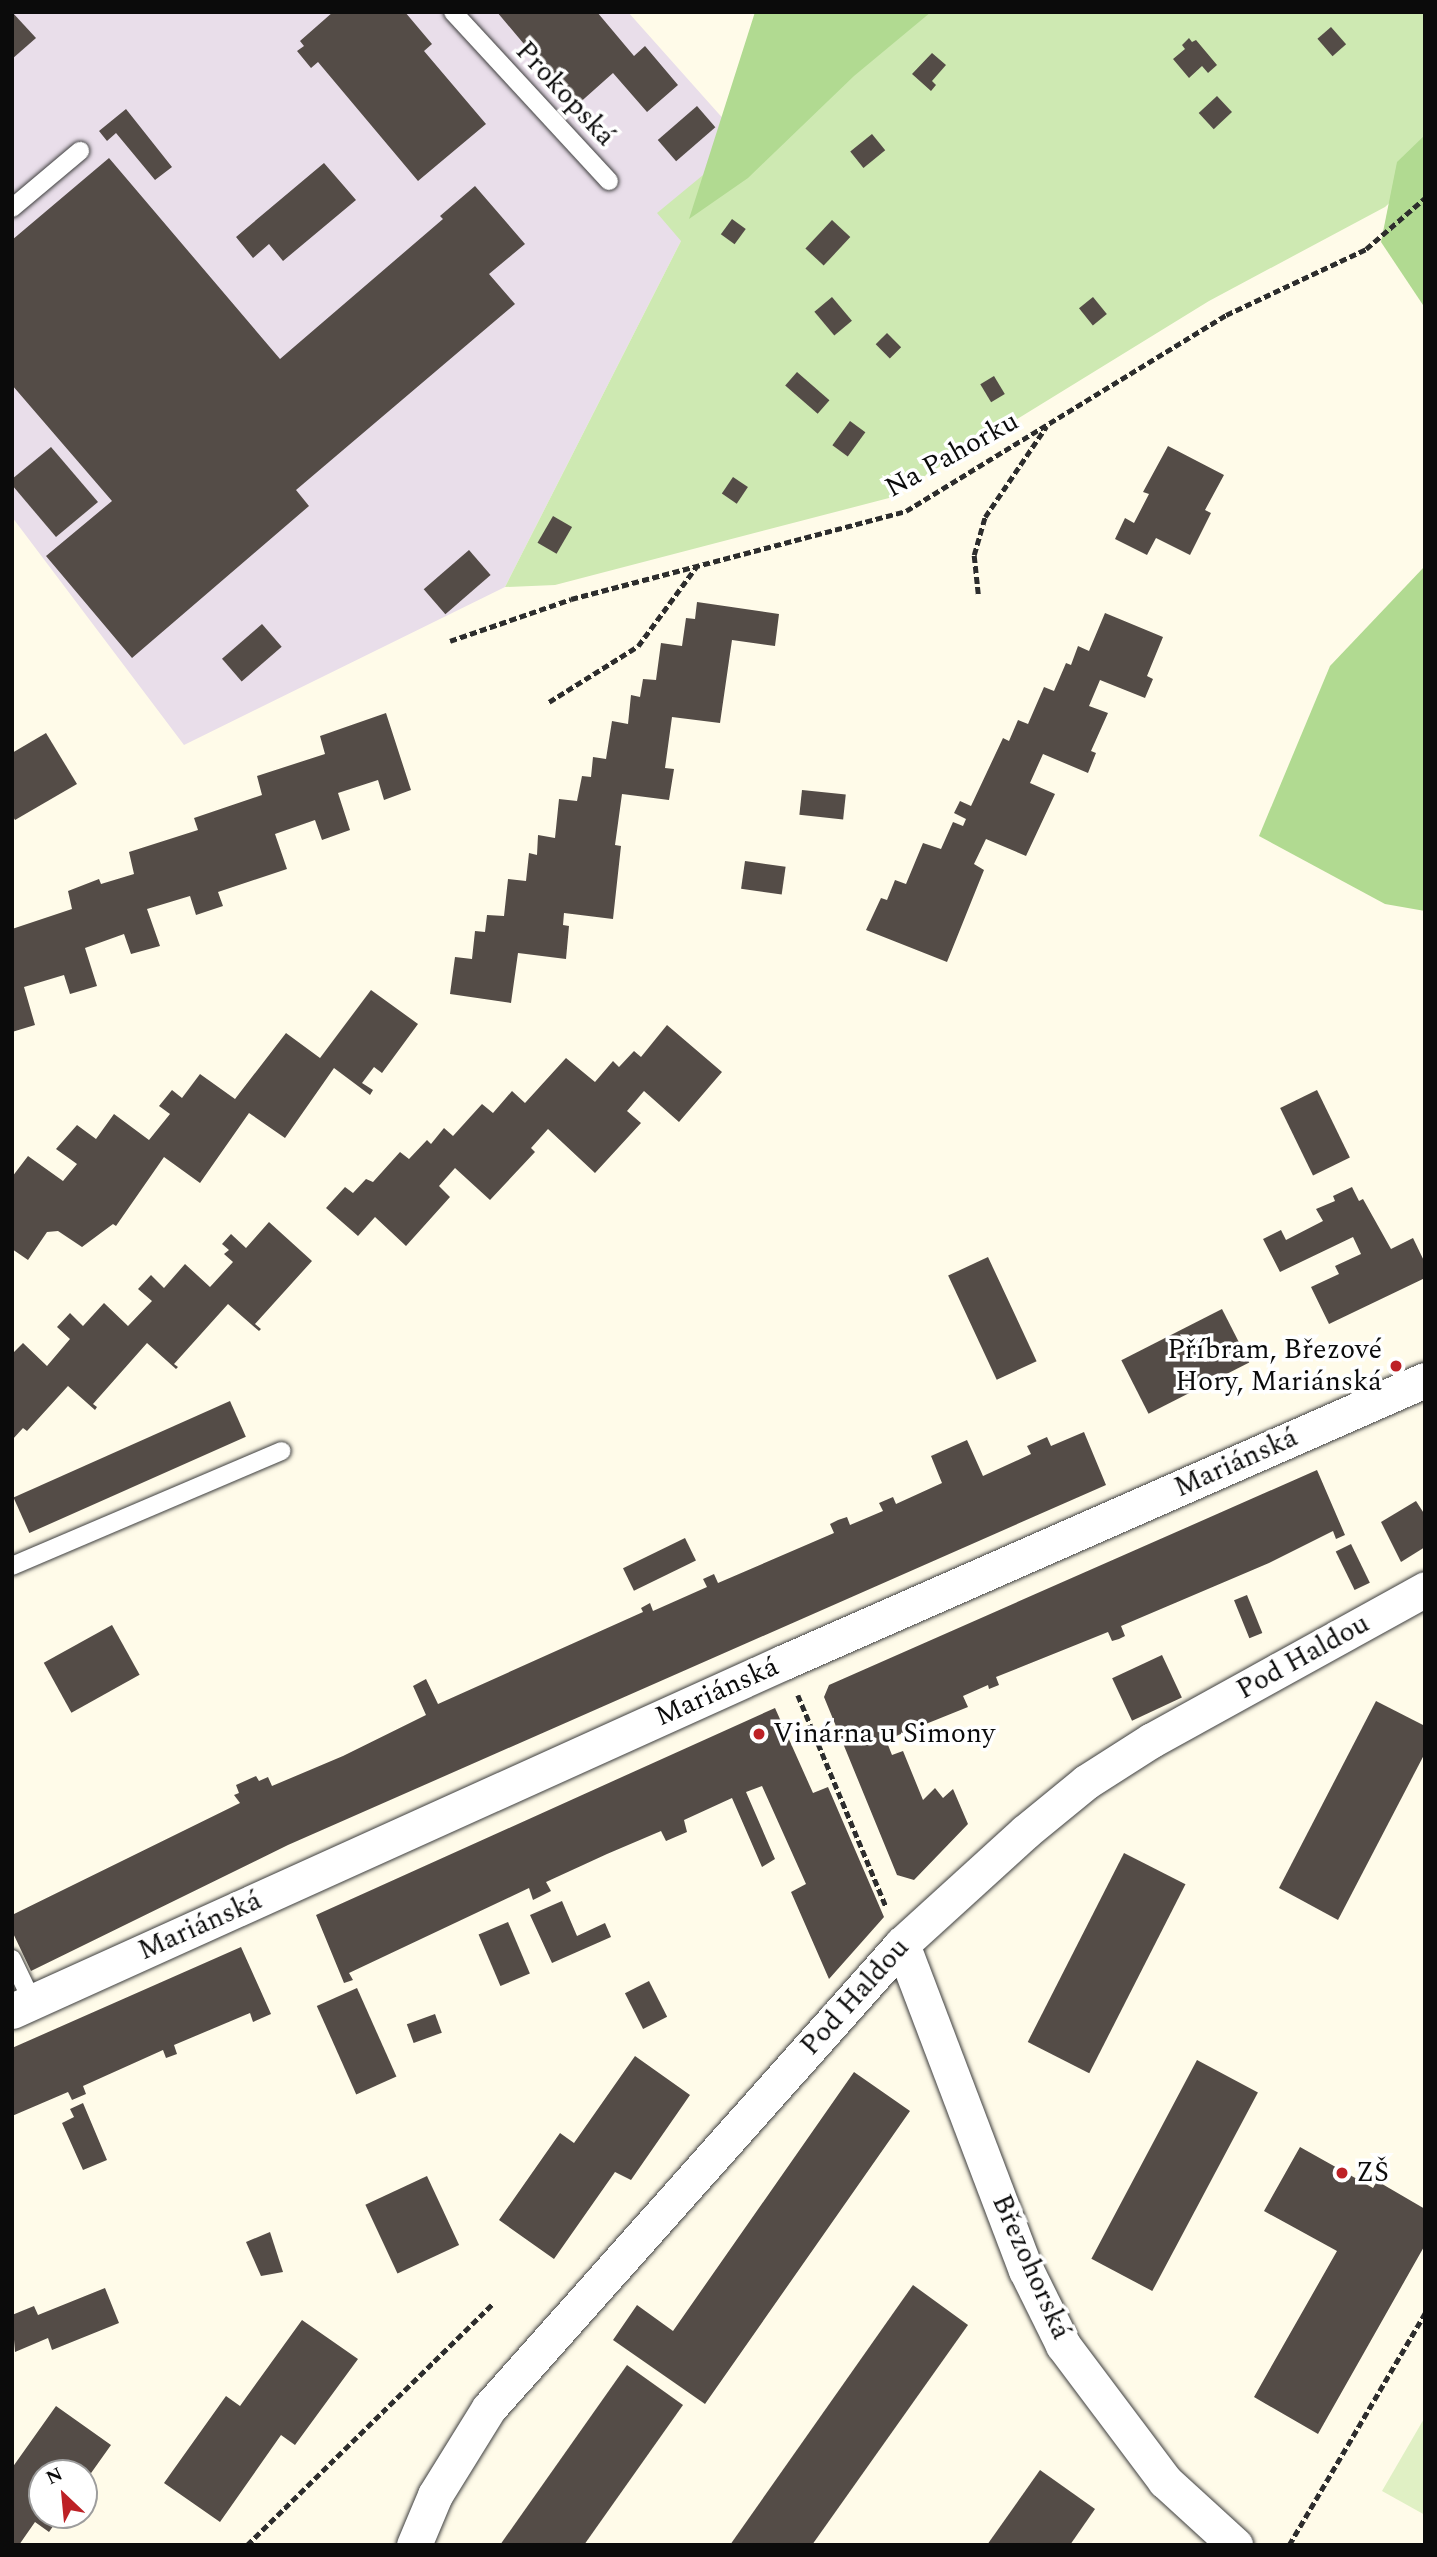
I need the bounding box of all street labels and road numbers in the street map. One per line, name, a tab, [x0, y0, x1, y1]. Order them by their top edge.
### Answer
street label: Prokopská	[508, 35, 622, 153]
street label: Na Pahorku	[879, 405, 1025, 505]
street label: Mariánská	[1169, 1421, 1303, 1505]
street label: Pod Haldou	[1231, 1607, 1375, 1707]
street label: Mariánská	[650, 1650, 784, 1734]
street label: Mariánská	[133, 1884, 267, 1968]
street label: Pod Haldou	[794, 1931, 916, 2063]
street label: Březohorská	[984, 2189, 1078, 2345]

